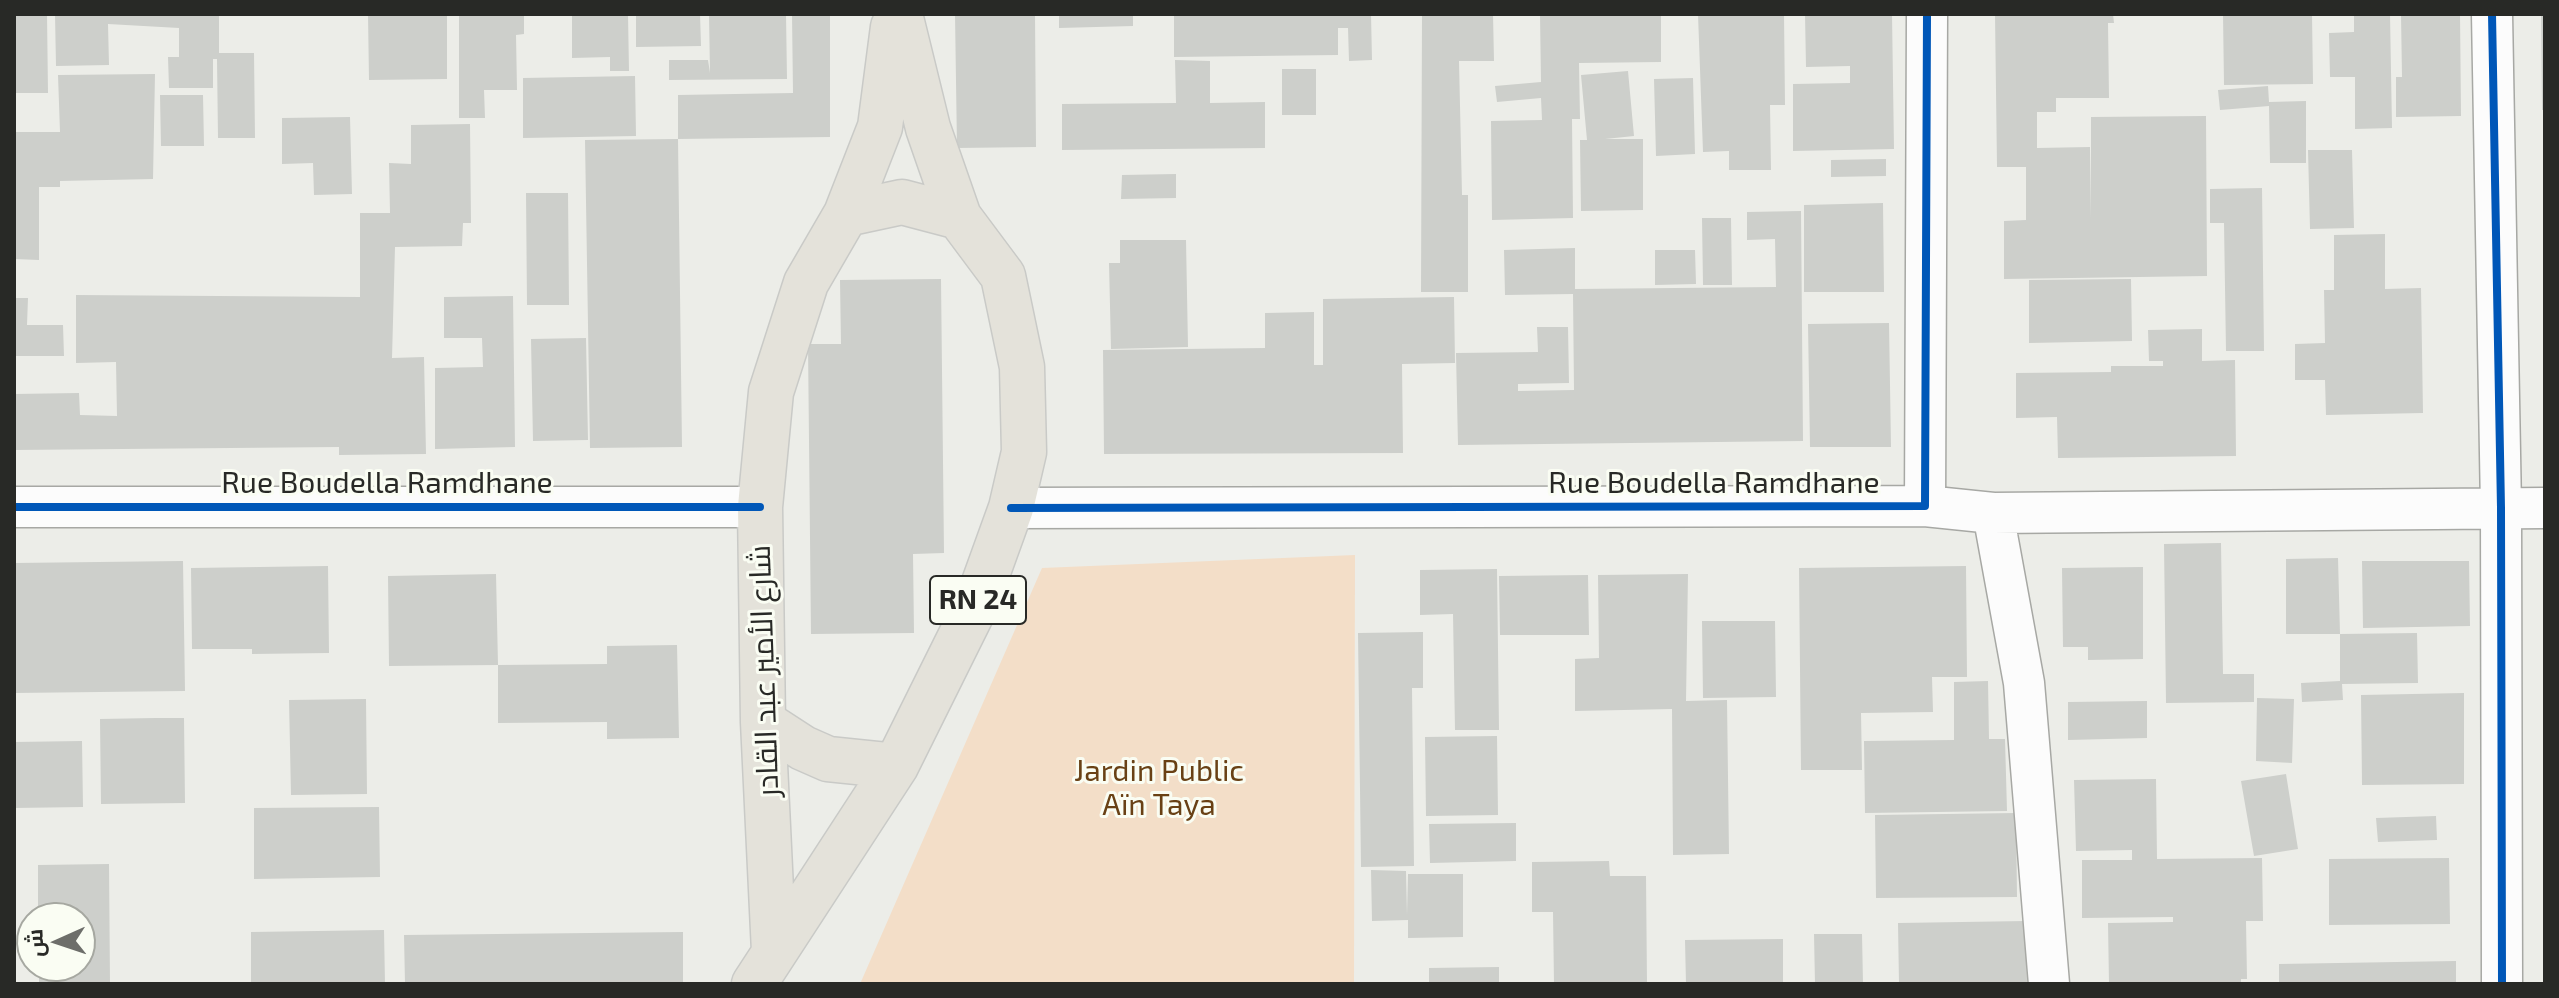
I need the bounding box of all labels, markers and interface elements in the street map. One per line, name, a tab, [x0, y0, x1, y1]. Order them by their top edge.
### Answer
street label: Rue Boudella Ramdhane	[221, 465, 553, 501]
street label: Rue Boudella Ramdhane	[1548, 465, 1880, 501]
street label: شارع الأمير عبد القادر	[742, 544, 786, 798]
road number: RN 24	[930, 576, 1026, 624]
park label: Jardin Public Aïn Taya	[1074, 753, 1244, 824]
north arrow	[16, 902, 96, 982]
text: ش	[20, 928, 48, 958]

